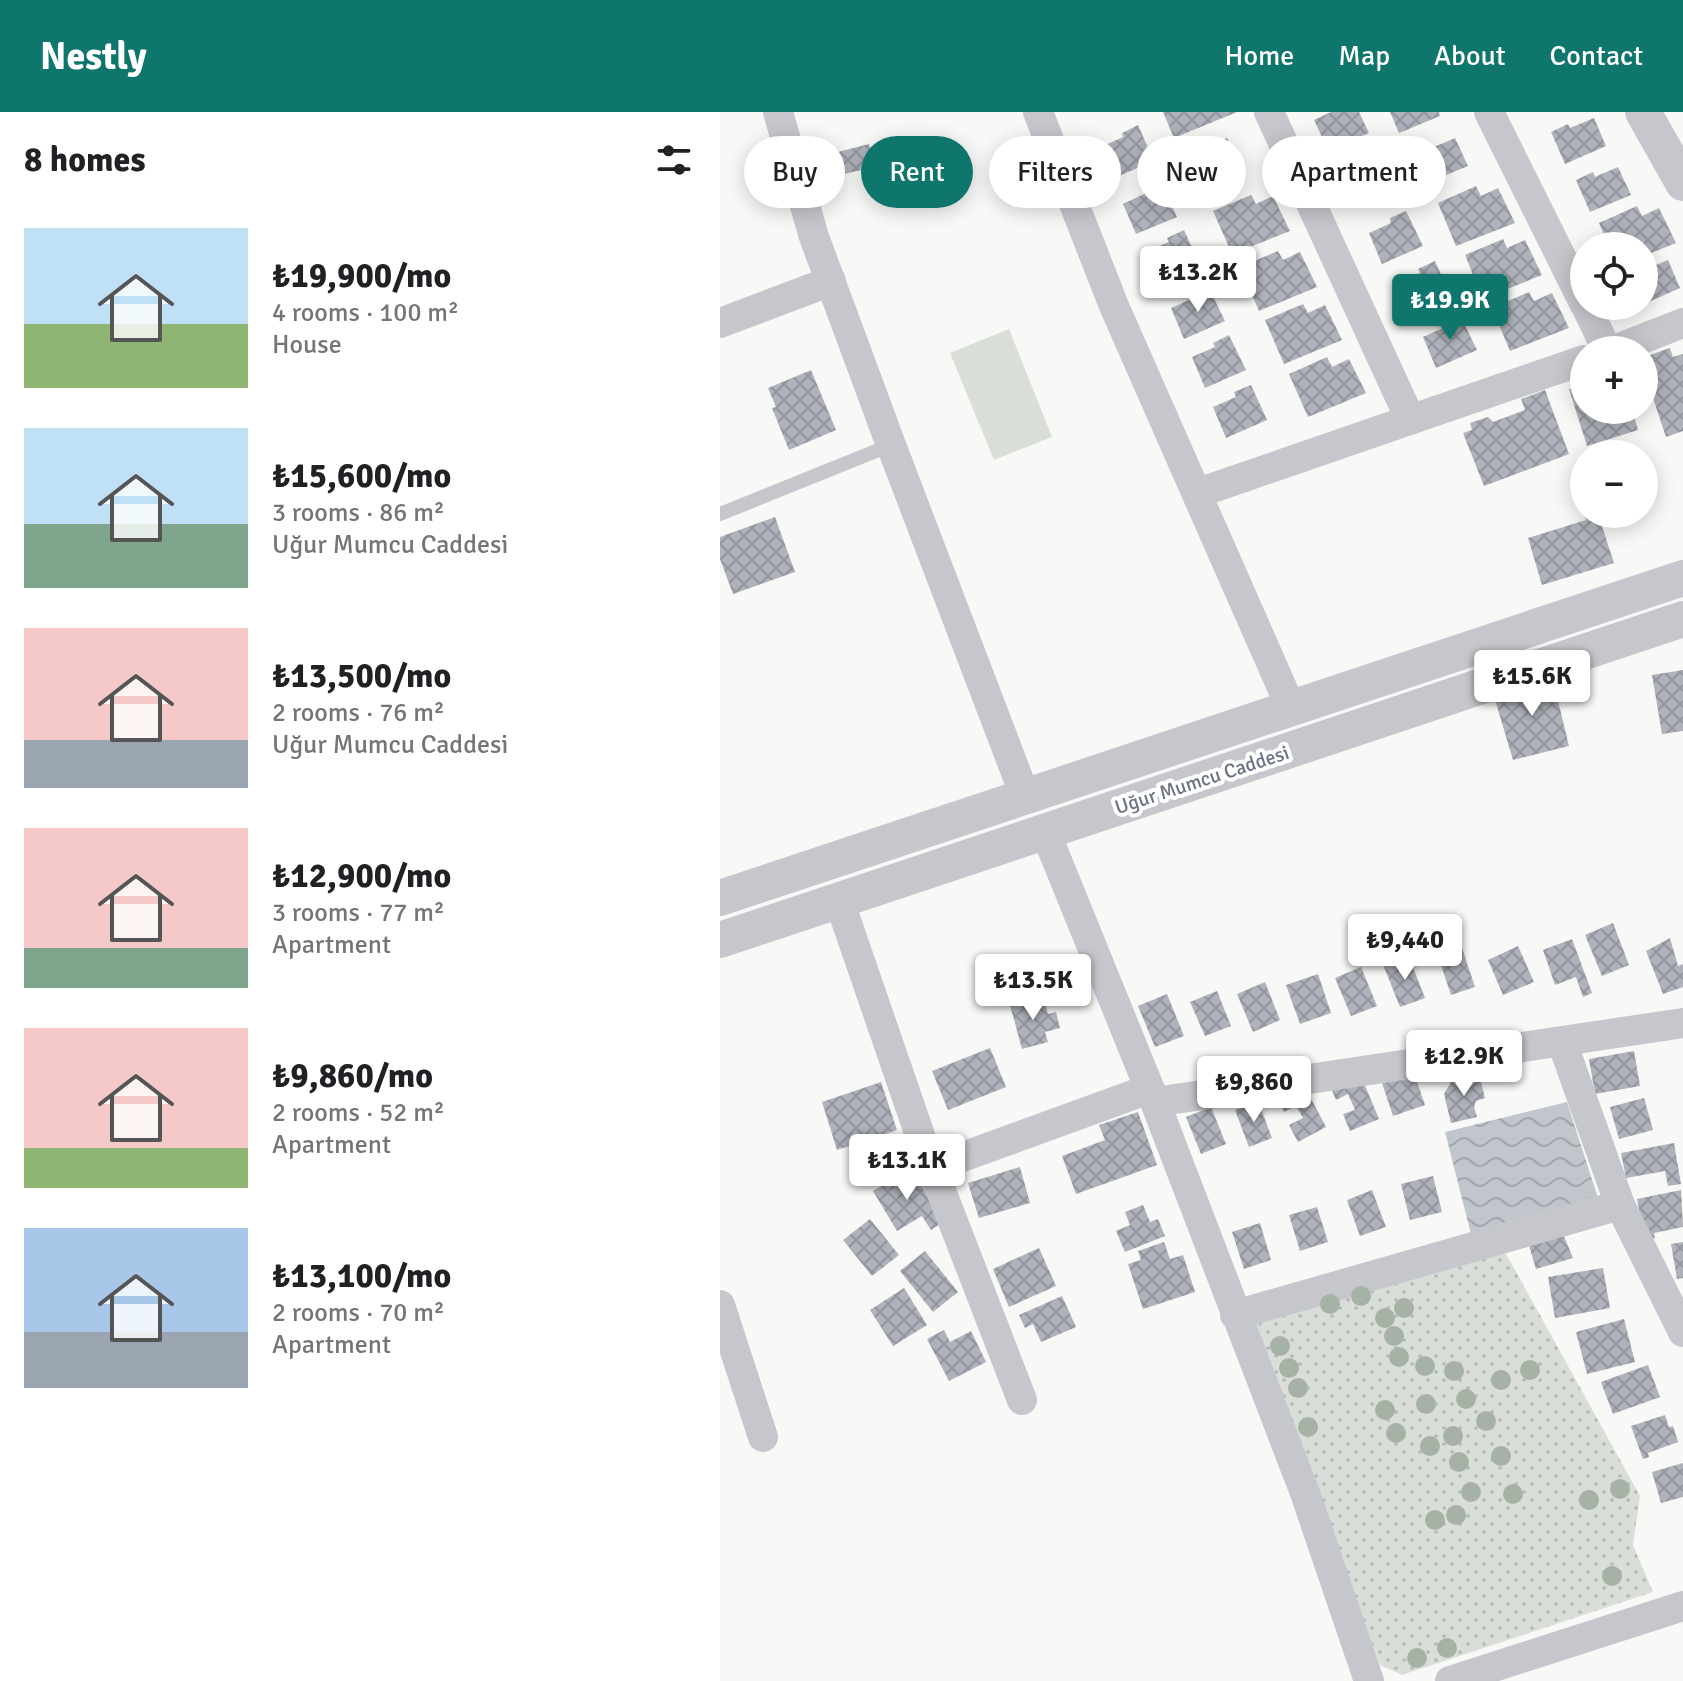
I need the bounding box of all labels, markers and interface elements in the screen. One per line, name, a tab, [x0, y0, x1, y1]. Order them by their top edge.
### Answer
text: Nestly	[40, 33, 147, 80]
text: Home	[1225, 39, 1294, 73]
text: Map	[1338, 39, 1390, 73]
text: About	[1434, 39, 1506, 73]
text: Contact	[1550, 39, 1643, 73]
chip: Buy	[744, 136, 845, 208]
chip: Rent	[861, 136, 973, 208]
chip: Filters	[989, 136, 1121, 208]
chip: New	[1137, 136, 1246, 208]
chip: Apartment	[1262, 136, 1446, 208]
icon: filters	[652, 138, 696, 182]
text: 8 homes	[24, 139, 145, 181]
map controls	[1570, 232, 1658, 528]
button: locate	[1570, 232, 1658, 320]
pin: ₺13.2K	[1133, 246, 1263, 314]
text: ₺19,900/mo	[272, 255, 451, 297]
text: ₺13.2K	[1158, 256, 1238, 288]
icon: home	[88, 260, 184, 356]
pin: ₺19.9K	[1385, 274, 1515, 342]
text: ₺19.9K	[1410, 284, 1490, 316]
text: 4 rooms · 100 m²	[272, 297, 459, 329]
text: House	[272, 329, 342, 361]
button: +	[1570, 336, 1658, 424]
button: −	[1570, 440, 1658, 528]
text: ₺15,600/mo	[272, 455, 451, 497]
icon: home	[88, 460, 184, 556]
text: 3 rooms · 86 m²	[272, 497, 445, 529]
text: Uğur Mumcu Caddesi	[272, 529, 508, 561]
pin: ₺15.6K	[1467, 650, 1597, 718]
text: ₺13,500/mo	[272, 655, 451, 697]
icon: home	[88, 660, 184, 756]
text: ₺15.6K	[1492, 660, 1572, 692]
text: 2 rooms · 76 m²	[272, 697, 445, 729]
text: Uğur Mumcu Caddesi	[272, 729, 508, 761]
street label: Uğur Mumcu Caddesi	[1112, 740, 1292, 820]
text: ₺12,900/mo	[272, 855, 451, 897]
icon: home	[88, 860, 184, 956]
text: 3 rooms · 77 m²	[272, 897, 445, 929]
pin: ₺9,440	[1340, 914, 1470, 982]
text: ₺9,440	[1366, 924, 1444, 956]
text: Apartment	[272, 929, 391, 961]
pin: ₺13.5K	[968, 954, 1098, 1022]
text: ₺13.5K	[993, 964, 1073, 996]
pin: ₺12.9K	[1399, 1030, 1529, 1098]
text: ₺12.9K	[1424, 1040, 1504, 1072]
text: ₺9,860/mo	[272, 1055, 433, 1097]
pin: ₺9,860	[1189, 1056, 1319, 1124]
icon: home	[88, 1060, 184, 1156]
text: ₺9,860	[1215, 1066, 1293, 1098]
text: 2 rooms · 52 m²	[272, 1097, 445, 1129]
text: Apartment	[272, 1129, 391, 1161]
pin: ₺13.1K	[842, 1134, 972, 1202]
text: ₺13.1K	[867, 1144, 947, 1176]
text: ₺13,100/mo	[272, 1255, 451, 1297]
icon: home	[88, 1260, 184, 1356]
text: 2 rooms · 70 m²	[272, 1297, 445, 1329]
text: Apartment	[272, 1329, 391, 1361]

